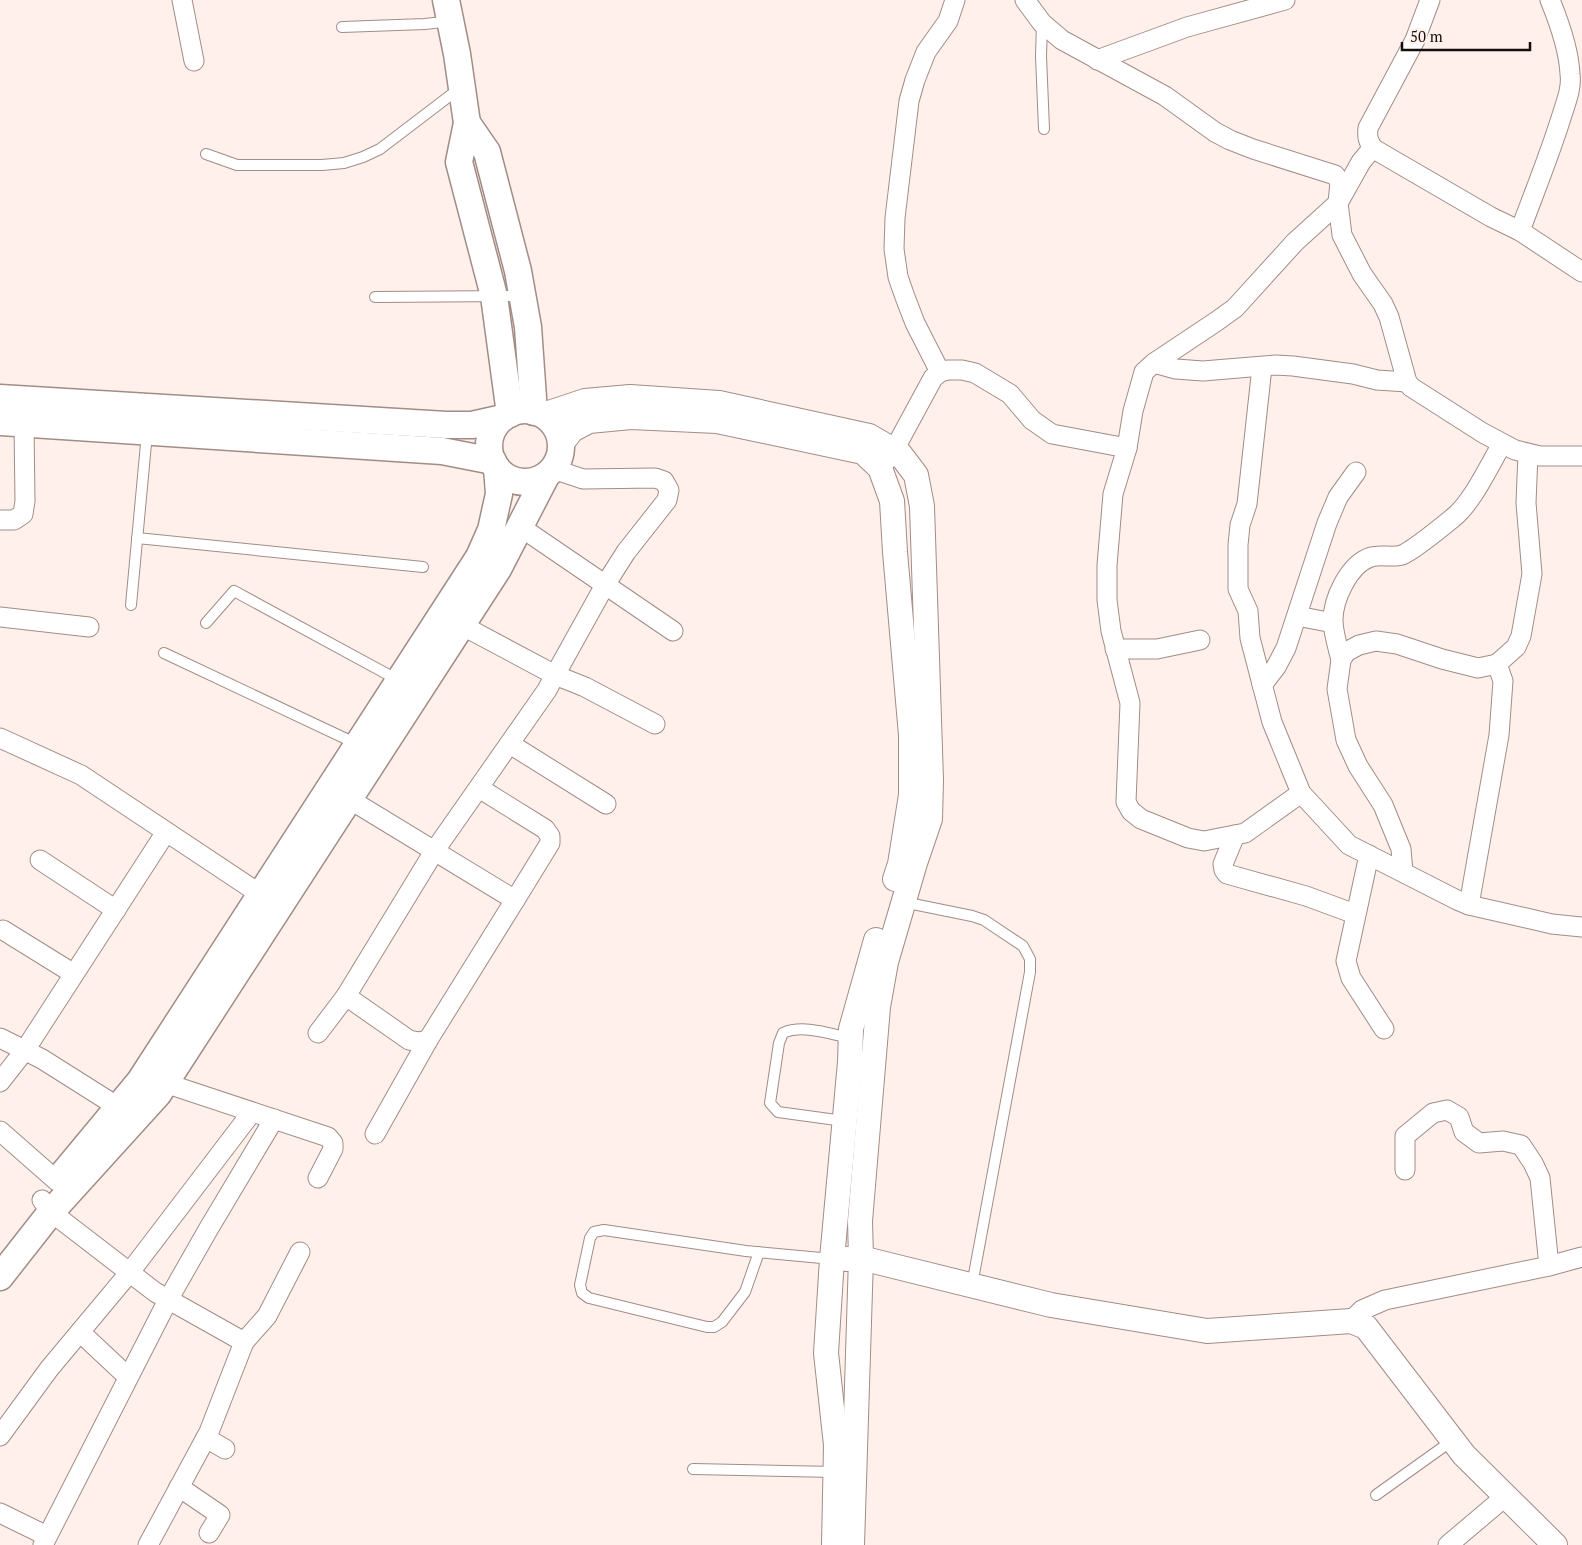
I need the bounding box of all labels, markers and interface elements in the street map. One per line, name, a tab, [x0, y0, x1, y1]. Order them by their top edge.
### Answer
scale bar	[1402, 20, 1530, 52]
text: 50 m	[1410, 26, 1443, 46]

